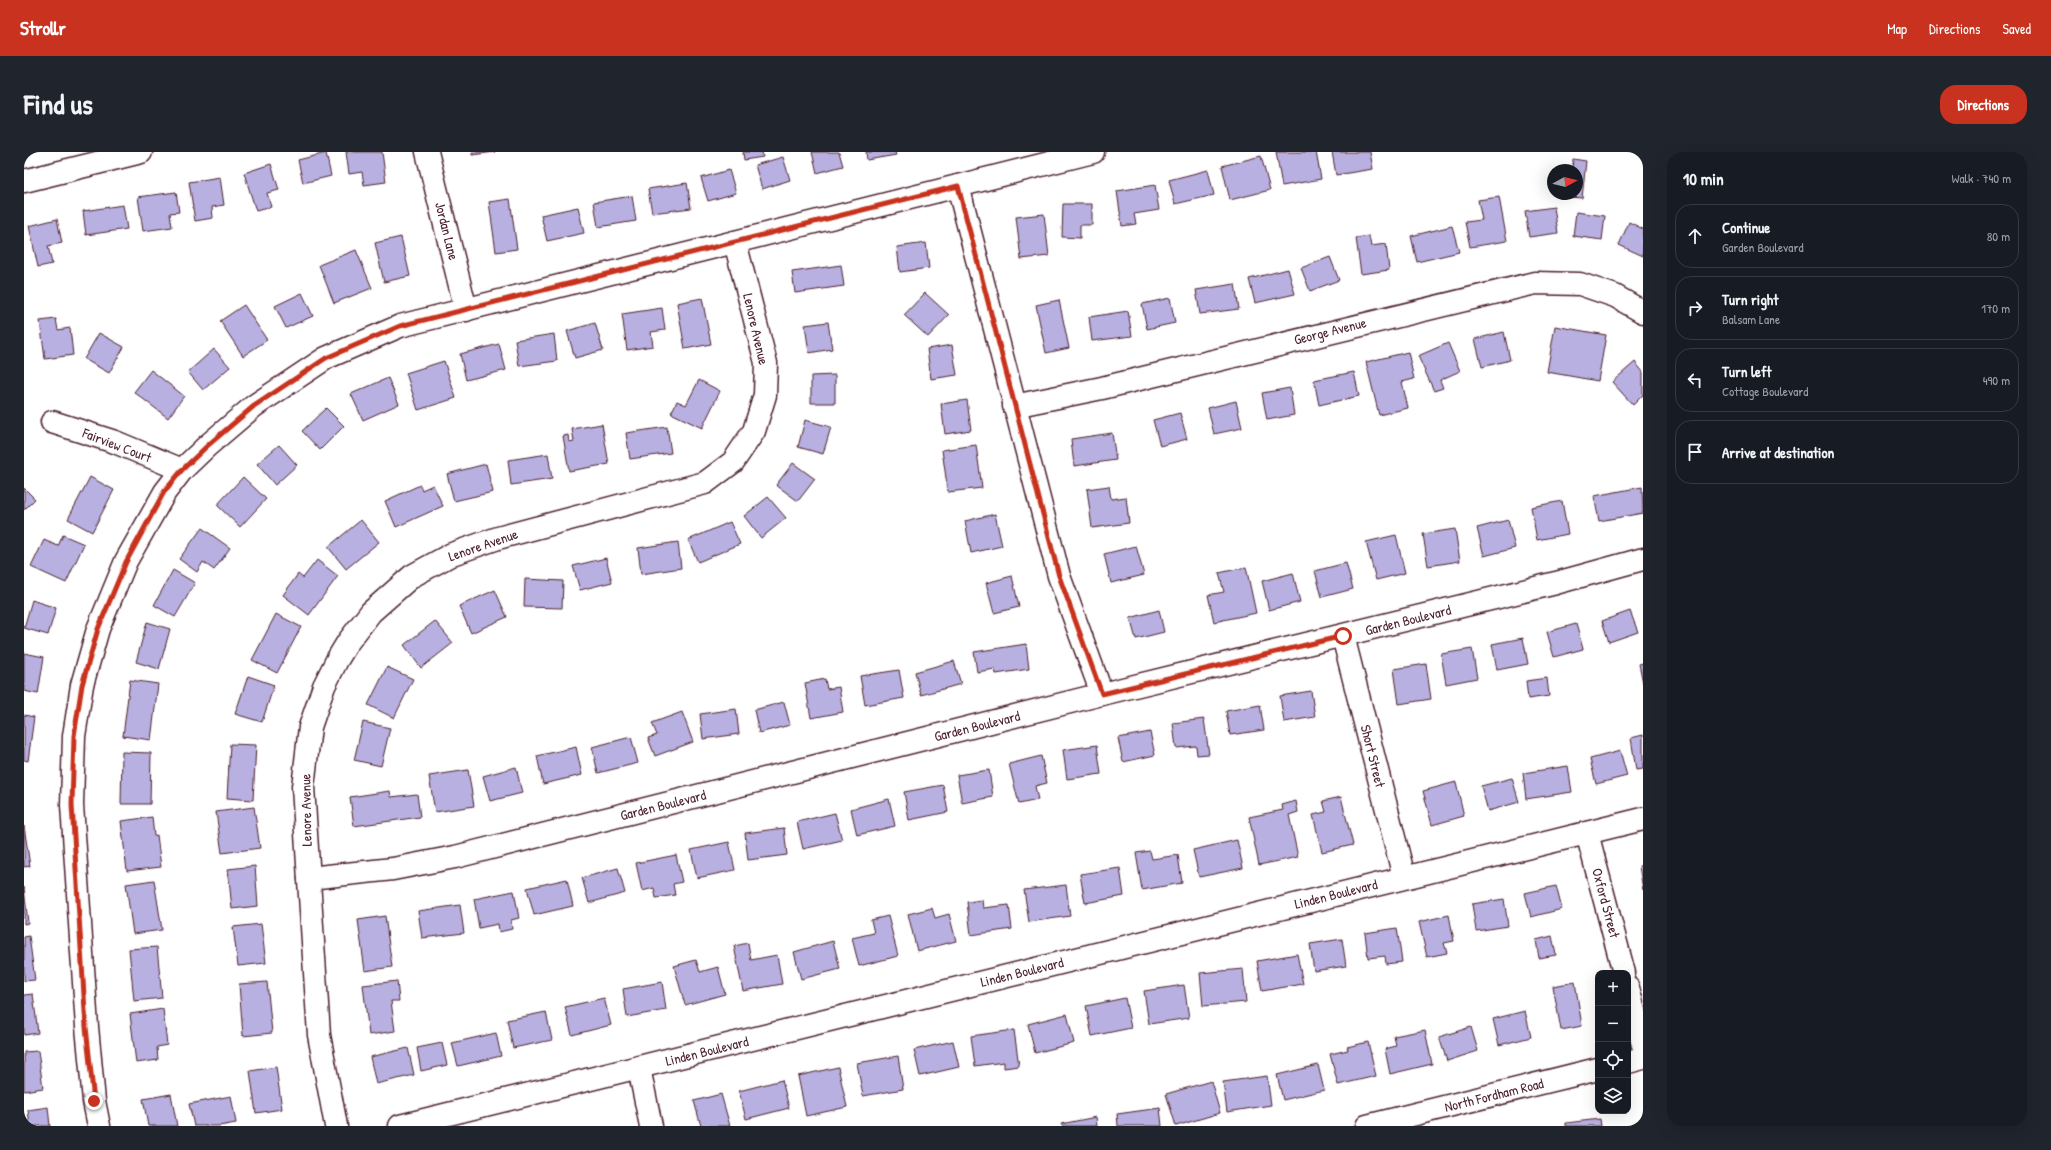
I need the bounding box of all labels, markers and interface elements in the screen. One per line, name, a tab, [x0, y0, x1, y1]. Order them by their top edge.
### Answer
text: Strollr	[20, 15, 66, 41]
text: Map	[1887, 19, 1907, 38]
text: Directions	[1929, 19, 1980, 38]
text: Saved	[2002, 19, 2031, 38]
text: Find us	[24, 85, 93, 123]
button: Directions	[1940, 85, 2027, 124]
north arrow	[1547, 164, 1583, 200]
text: 10 min	[1683, 167, 1724, 190]
text: Walk · 740 m	[1951, 169, 2011, 187]
street label: Jordan Lane	[431, 200, 464, 262]
text: Continue	[1722, 217, 1770, 238]
icon: ahead	[1684, 225, 1706, 247]
text: 80 m	[1987, 227, 2010, 245]
text: Garden Boulevard	[1722, 238, 1803, 256]
text: Turn right	[1722, 289, 1778, 310]
street label: Lenore Avenue	[739, 291, 774, 367]
icon: right	[1684, 297, 1706, 319]
text: 170 m	[1981, 299, 2010, 317]
text: Balsam Lane	[1722, 310, 1780, 328]
street label: George Avenue	[1292, 312, 1369, 350]
text: Turn left	[1722, 361, 1772, 382]
icon: left	[1684, 369, 1706, 391]
text: 490 m	[1983, 371, 2010, 389]
text: Cottage Boulevard	[1722, 382, 1808, 400]
street label: Fairview Court	[79, 422, 155, 466]
icon: arrive	[1684, 441, 1706, 463]
text: Arrive at destination	[1722, 442, 1834, 463]
street label: Lenore Avenue	[445, 524, 521, 565]
street label: Garden Boulevard	[1363, 600, 1453, 639]
route start	[1334, 627, 1352, 645]
street label: Garden Boulevard	[932, 706, 1022, 745]
street label: Short Street	[1357, 723, 1390, 789]
street label: Lenore Avenue	[295, 773, 316, 846]
street label: Garden Boulevard	[618, 785, 708, 824]
street label: Oxford Street	[1588, 866, 1625, 940]
street label: Linden Boulevard	[1292, 874, 1380, 913]
street label: Linden Boulevard	[978, 952, 1066, 991]
map controls	[1595, 970, 1631, 1114]
button: +	[1595, 970, 1631, 1006]
button: −	[1595, 1006, 1631, 1042]
street label: Linden Boulevard	[663, 1031, 751, 1070]
button: locate	[1595, 1042, 1631, 1078]
street label: North Fordham Road	[1442, 1073, 1546, 1116]
button: layers	[1595, 1078, 1631, 1114]
route end	[85, 1092, 103, 1110]

